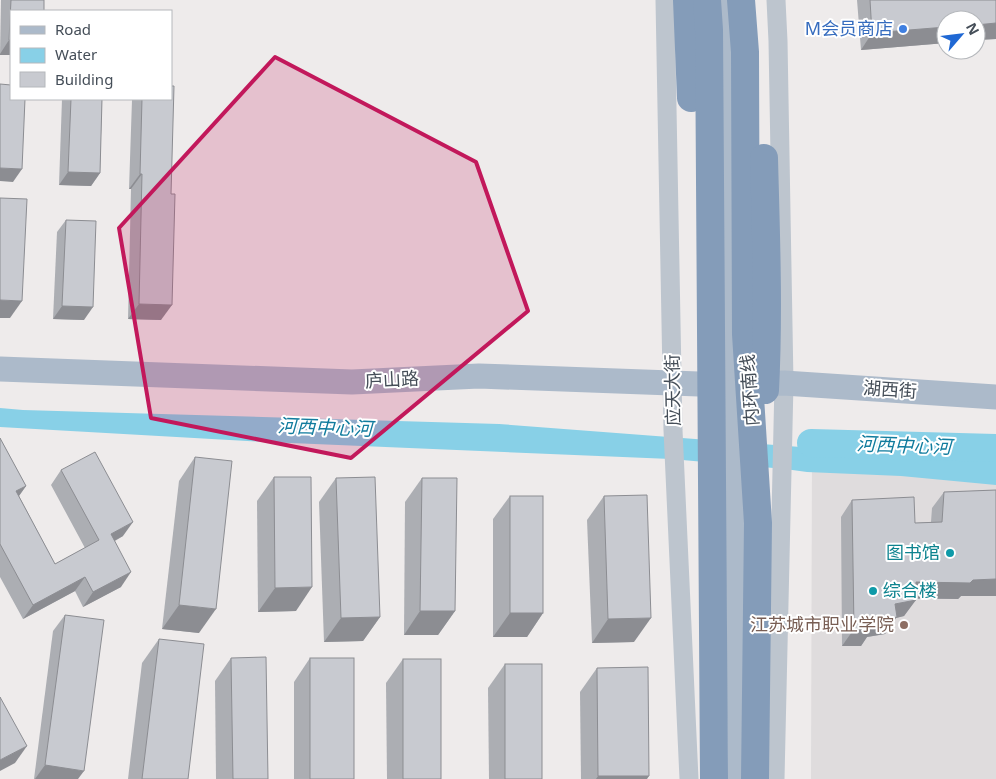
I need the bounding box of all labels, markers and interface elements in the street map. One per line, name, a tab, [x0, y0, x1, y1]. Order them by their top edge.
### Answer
legend	[10, 10, 172, 100]
north arrow	[936, 10, 986, 60]
place label: M会员商店	[805, 16, 893, 40]
text: Road	[55, 19, 91, 39]
text: N	[962, 19, 984, 38]
marker: M会员商店	[897, 23, 909, 35]
text: Water	[55, 44, 97, 64]
text: Building	[55, 69, 113, 89]
street label: 内环南线	[735, 353, 763, 427]
street label: 应天大街	[659, 354, 685, 426]
street label: 庐山路	[364, 366, 420, 392]
street label: 湖西街	[862, 375, 918, 403]
water label: 河西中心河	[277, 412, 377, 442]
water label: 河西中心河	[856, 430, 956, 460]
place label: 图书馆	[886, 540, 940, 564]
marker: 图书馆	[944, 547, 956, 559]
place label: 综合楼	[883, 578, 937, 602]
marker: 综合楼	[867, 585, 879, 597]
place label: 江苏城市职业学院	[750, 612, 894, 636]
marker: 江苏城市职业学院	[898, 619, 910, 631]

